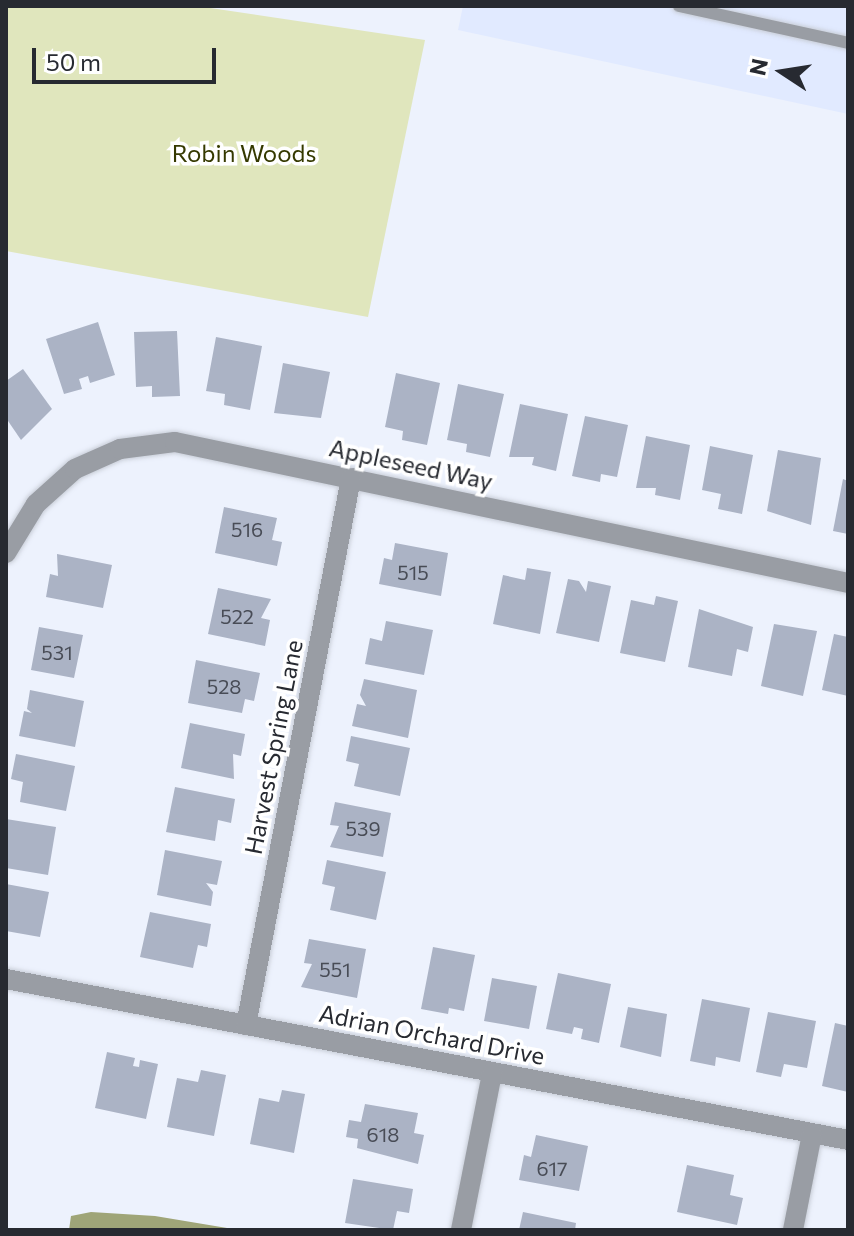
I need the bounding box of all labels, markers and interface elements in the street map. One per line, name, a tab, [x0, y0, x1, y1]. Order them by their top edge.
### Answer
scale bar	[36, 32, 220, 82]
north arrow	[742, 32, 822, 112]
text: 50 m	[46, 47, 101, 76]
text: N	[743, 56, 773, 78]
park label: Robin Woods	[172, 139, 316, 167]
street label: Appleseed Way	[327, 433, 495, 495]
house number: 516	[231, 517, 263, 541]
house number: 515	[397, 560, 429, 584]
house number: 522	[220, 604, 254, 628]
street label: Harvest Spring Lane	[238, 637, 308, 857]
house number: 531	[41, 640, 73, 664]
house number: 528	[207, 674, 241, 698]
house number: 539	[345, 816, 381, 840]
house number: 551	[319, 957, 351, 981]
street label: Adrian Orchard Drive	[317, 998, 547, 1070]
house number: 618	[367, 1122, 399, 1146]
house number: 617	[536, 1156, 568, 1180]

